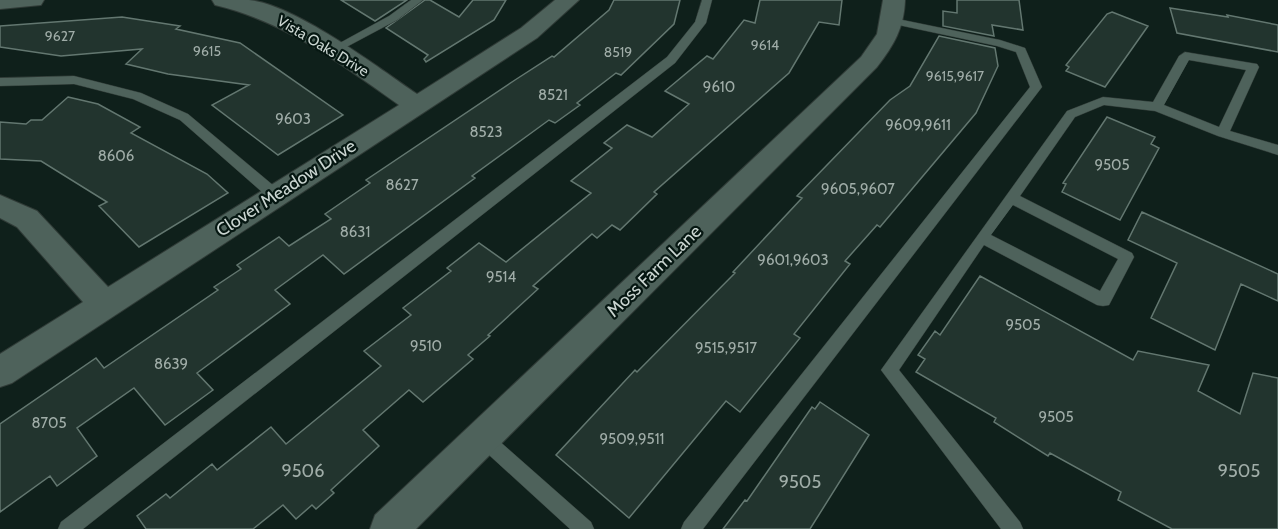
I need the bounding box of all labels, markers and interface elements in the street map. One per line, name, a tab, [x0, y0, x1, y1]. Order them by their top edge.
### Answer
street label: Vista Oaks Drive	[274, 12, 372, 81]
house number: 9627	[45, 27, 75, 45]
house number: 9614	[751, 36, 779, 54]
house number: 9615	[193, 42, 221, 60]
house number: 8519	[604, 43, 632, 61]
house number: 9615,9617	[926, 67, 984, 85]
house number: 9610	[703, 78, 735, 96]
house number: 8521	[538, 86, 568, 104]
house number: 9603	[275, 110, 311, 128]
house number: 9609,9611	[885, 116, 951, 134]
house number: 8523	[469, 123, 503, 141]
street label: Clover Meadow Drive	[212, 135, 360, 241]
house number: 8606	[98, 147, 134, 165]
house number: 9505	[1094, 156, 1130, 174]
house number: 8627	[385, 176, 419, 194]
house number: 9605,9607	[821, 180, 895, 198]
street label: Moss Farm Lane	[602, 220, 706, 322]
house number: 8631	[340, 223, 370, 241]
house number: 9601,9603	[757, 251, 829, 269]
house number: 9514	[486, 268, 516, 286]
house number: 9505	[1005, 316, 1041, 334]
house number: 9510	[410, 337, 442, 355]
house number: 9515,9517	[695, 339, 757, 357]
house number: 8639	[154, 355, 188, 373]
house number: 9505	[1038, 408, 1074, 426]
house number: 8705	[31, 414, 67, 432]
house number: 9509,9511	[600, 430, 664, 448]
house number: 9506	[282, 460, 324, 482]
house number: 9505	[1218, 460, 1260, 482]
house number: 9505	[779, 471, 821, 493]

